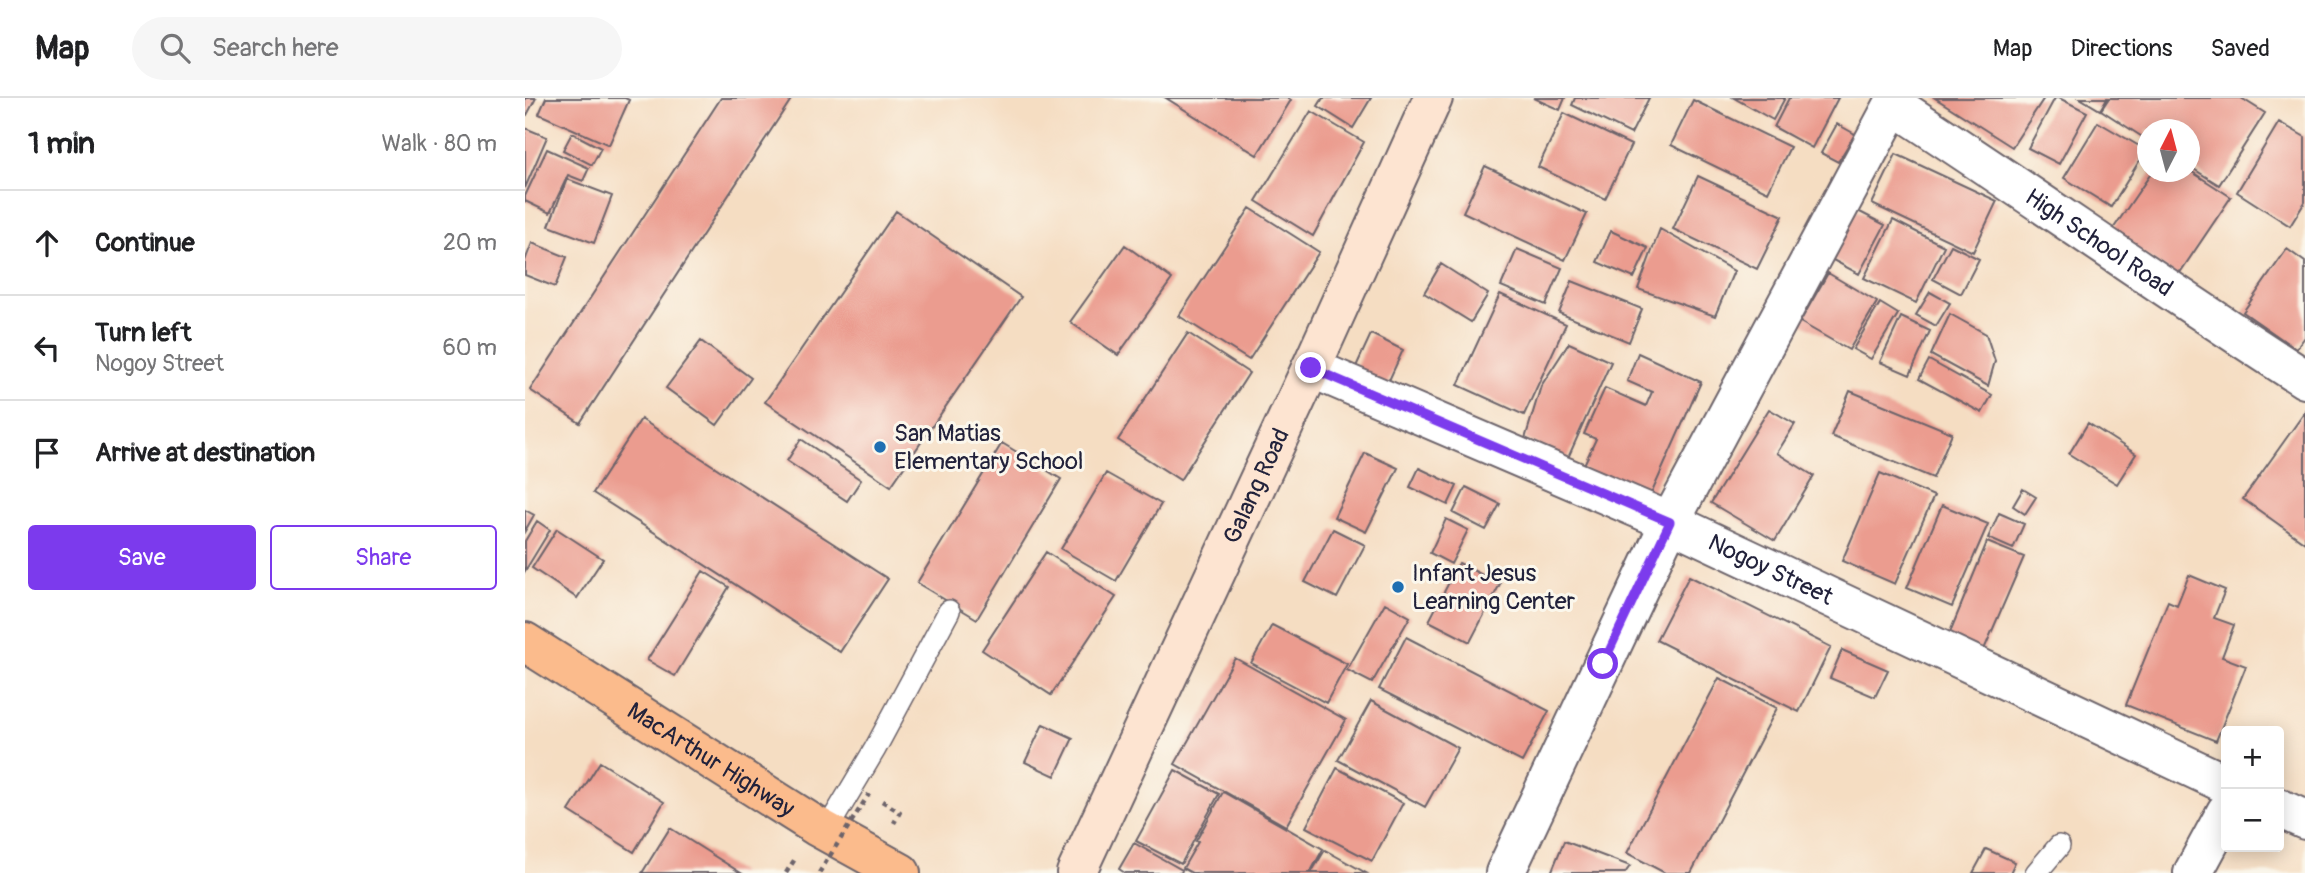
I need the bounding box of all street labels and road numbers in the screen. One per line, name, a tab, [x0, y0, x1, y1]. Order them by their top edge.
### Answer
street label: High School Road	[2020, 182, 2179, 303]
street label: Galang Road	[1217, 424, 1295, 548]
street label: Nogoy Street	[1704, 528, 1838, 611]
street label: MacArthur Highway	[622, 696, 800, 823]

